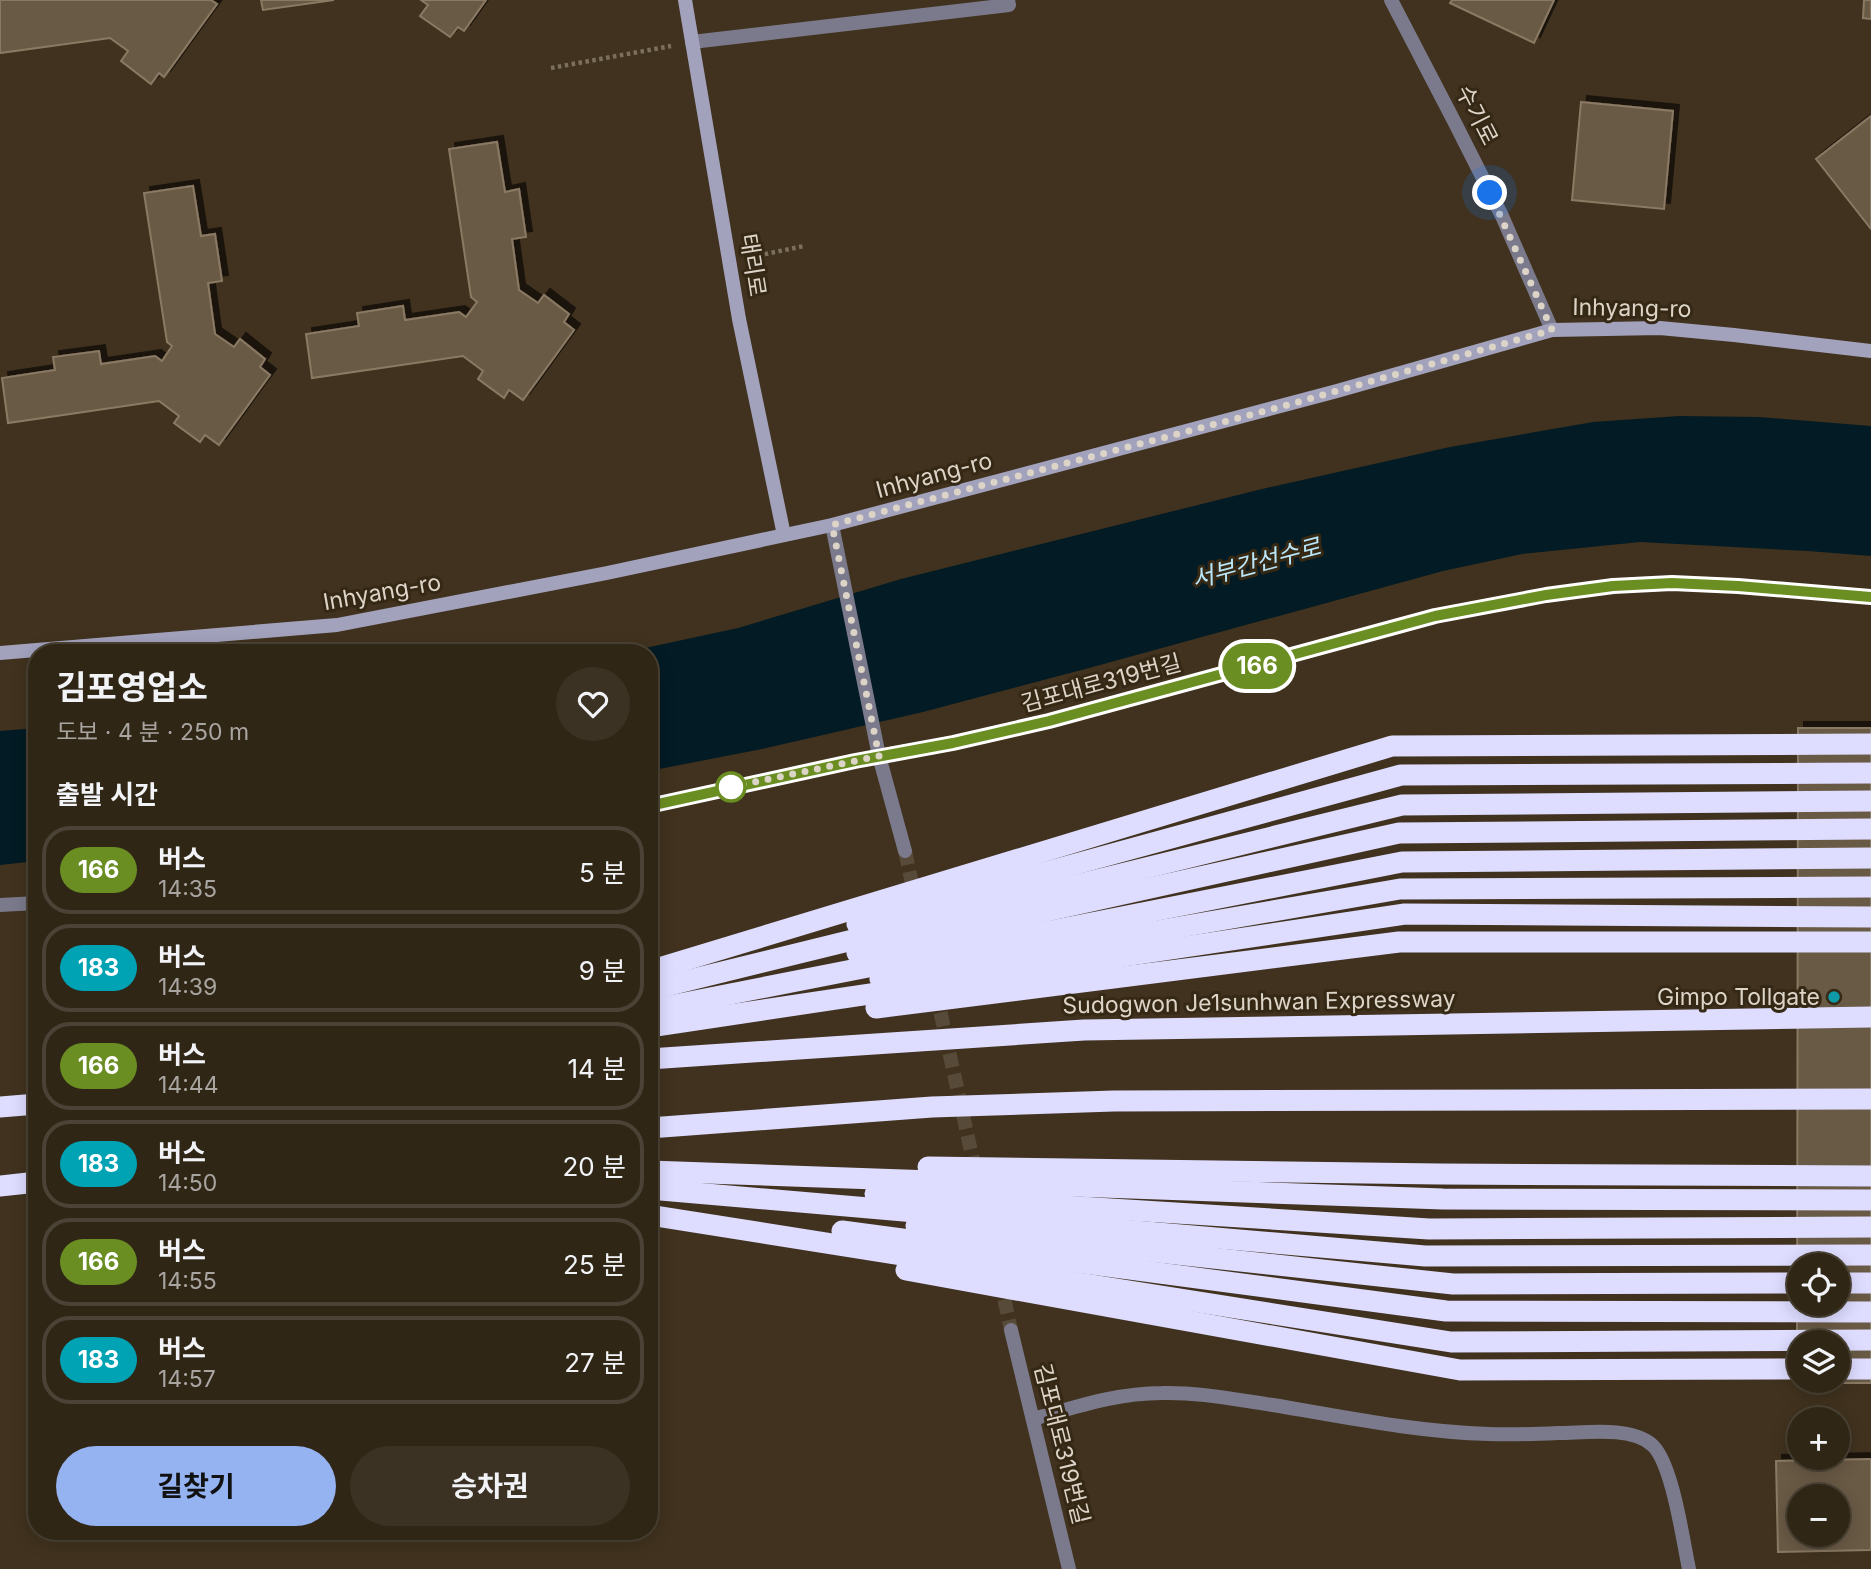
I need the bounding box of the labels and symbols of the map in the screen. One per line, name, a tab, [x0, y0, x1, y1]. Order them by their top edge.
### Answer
street label: 수기로	[1450, 80, 1504, 150]
your location	[1472, 175, 1507, 210]
street label: 태리로	[734, 231, 772, 299]
street label: Inhyang-ro	[1572, 293, 1692, 323]
street label: Inhyang-ro	[873, 446, 995, 504]
water label: 서부간선수로	[1188, 532, 1325, 594]
street label: Inhyang-ro	[321, 568, 443, 616]
line badge: 166	[1217, 643, 1297, 689]
street label: 김포대로319번길	[1018, 648, 1184, 718]
unlabelled marker	[716, 772, 746, 802]
place label: Gimpo Tollgate	[1657, 983, 1820, 1011]
street label: Sudogwon Je1sunhwan Expressway	[1062, 985, 1456, 1019]
marker: Gimpo Tollgate	[1826, 989, 1842, 1005]
street label: 김포대로319번길	[1028, 1361, 1096, 1527]

